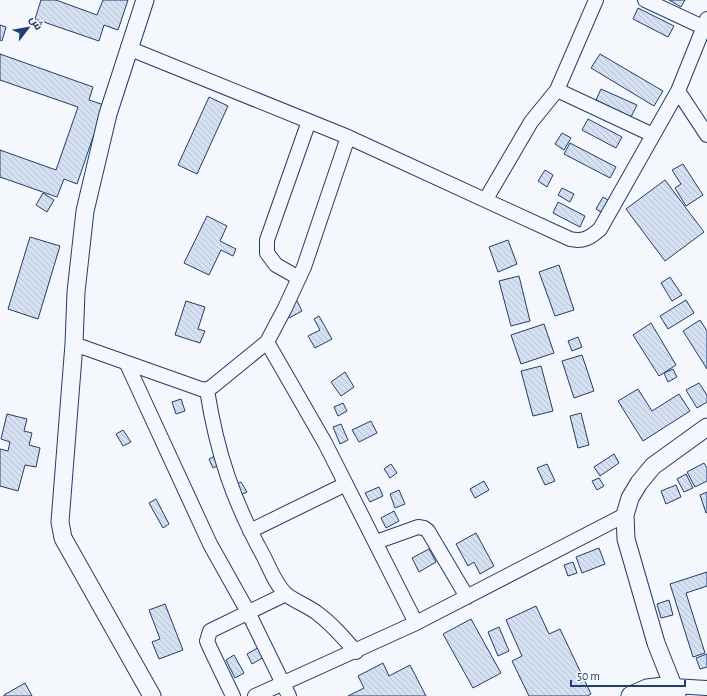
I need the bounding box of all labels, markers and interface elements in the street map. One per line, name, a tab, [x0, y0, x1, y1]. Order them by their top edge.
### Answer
north arrow	[8, 8, 48, 48]
text: ش	[27, 14, 44, 33]
scale bar	[571, 662, 685, 688]
text: 50 m	[577, 670, 600, 682]

